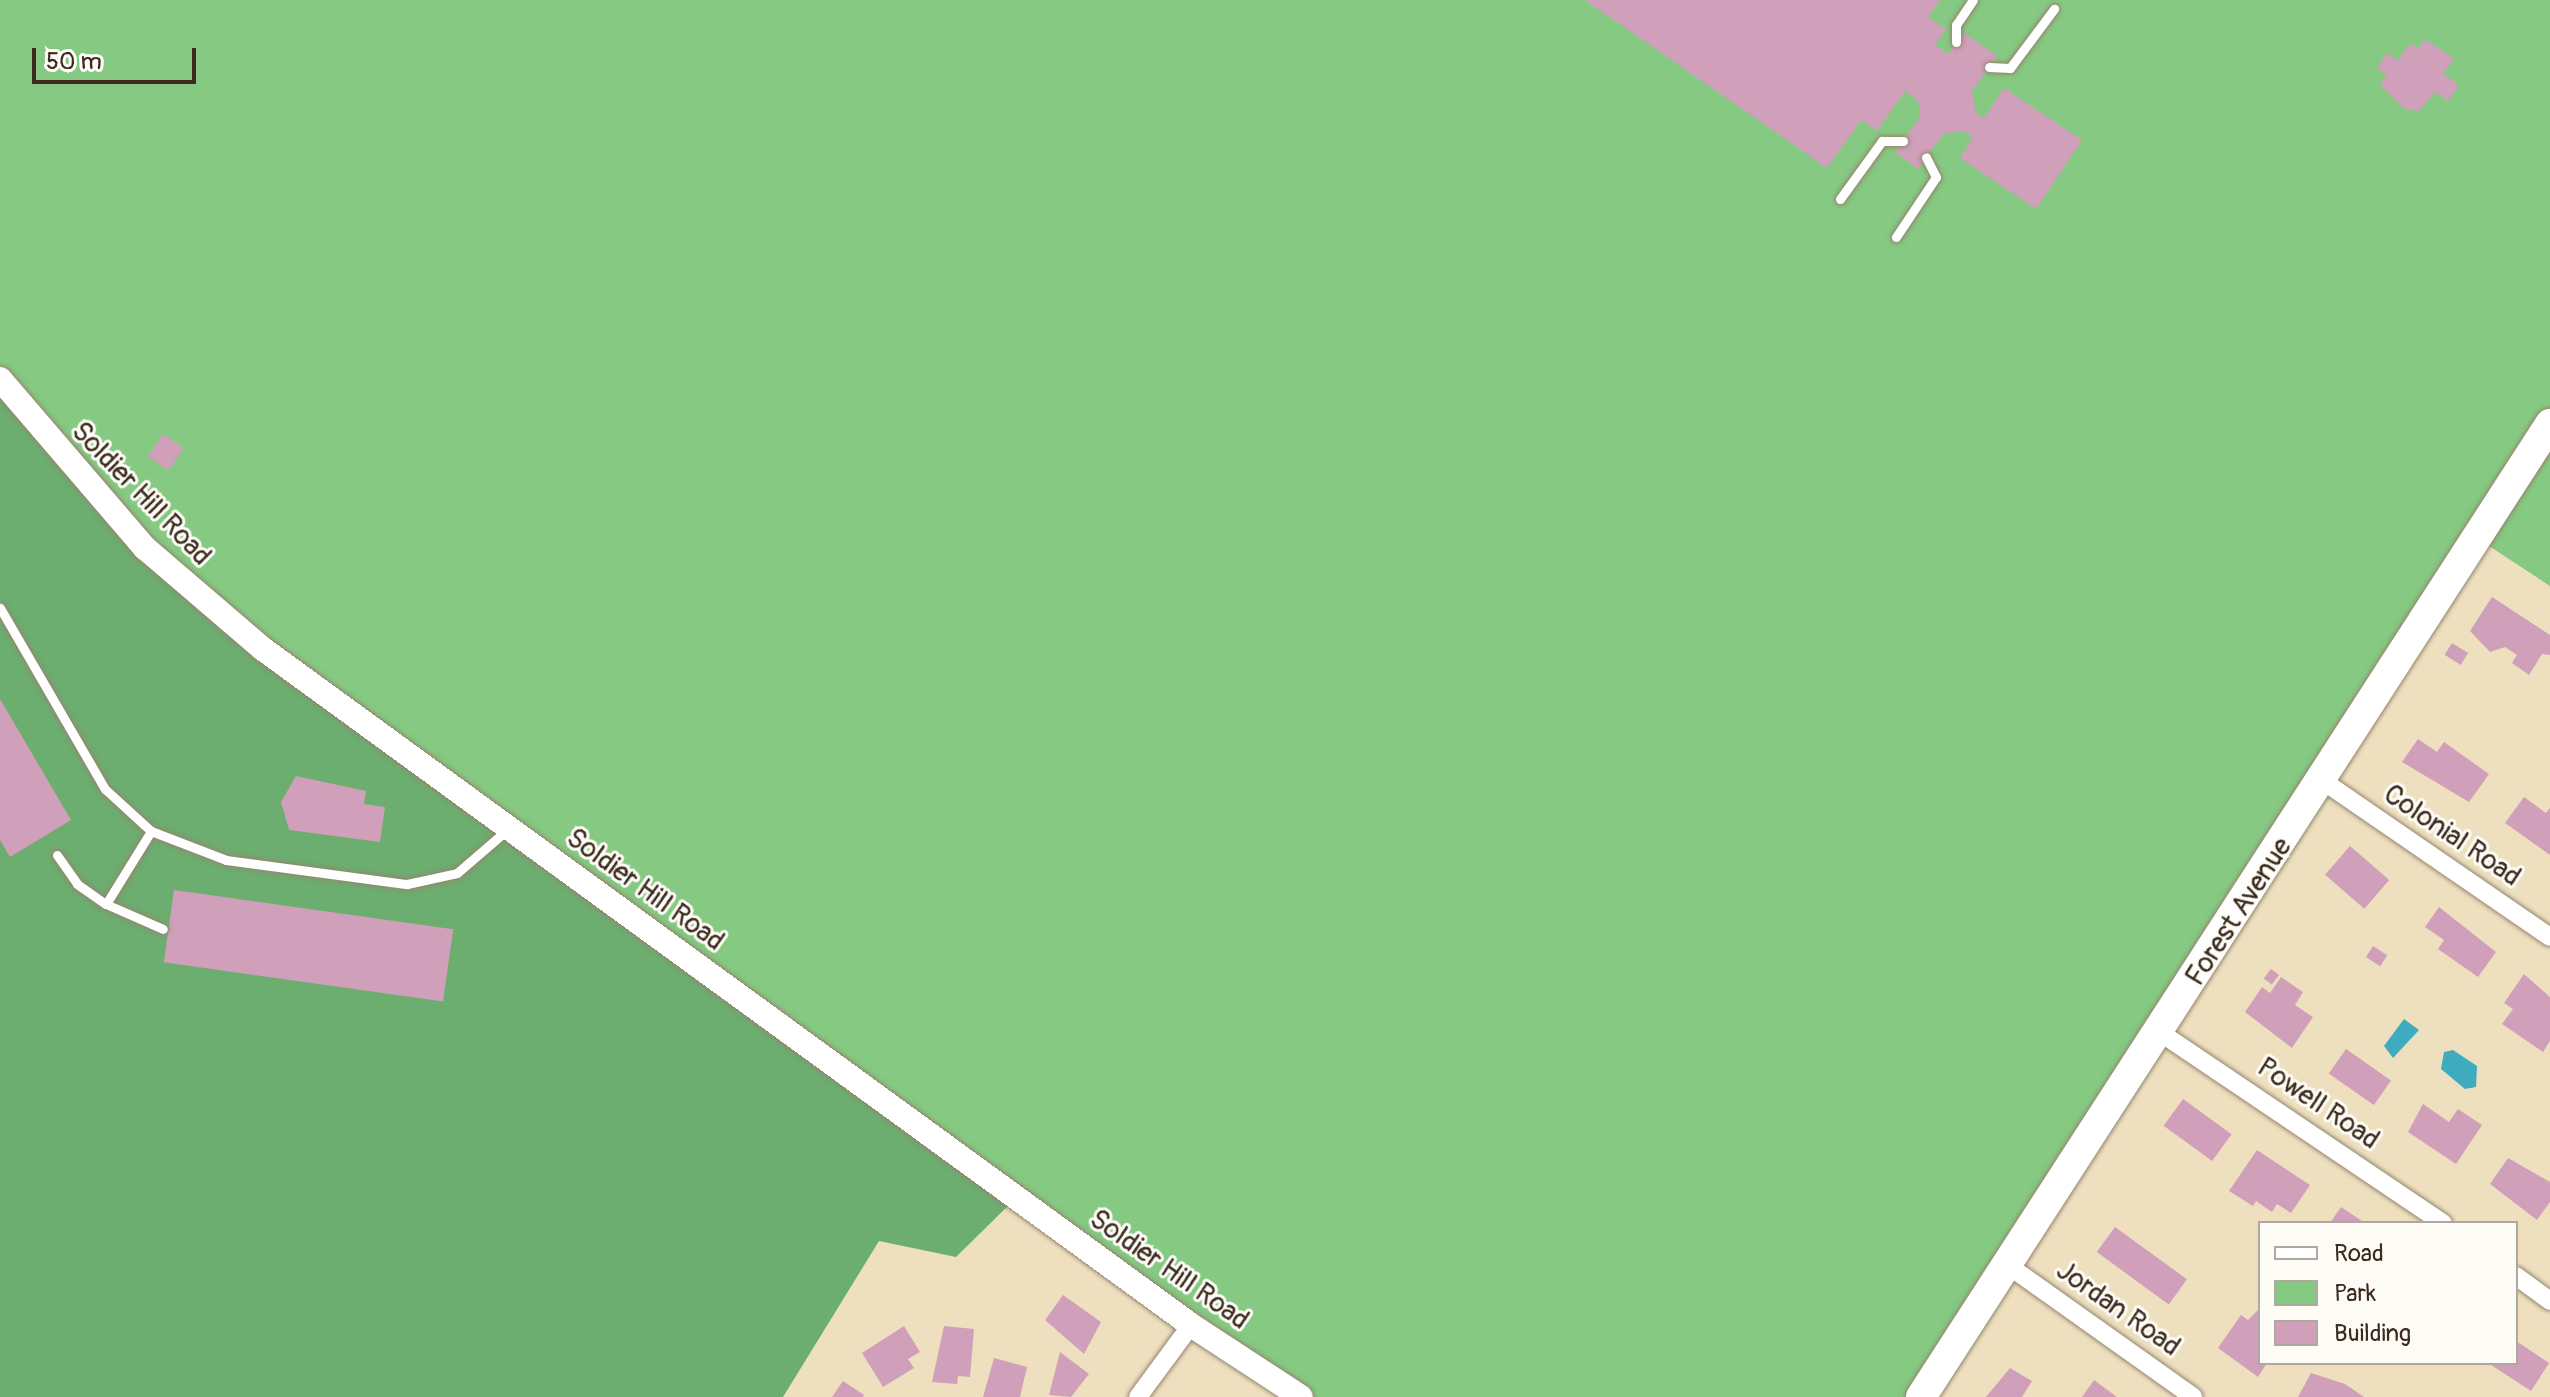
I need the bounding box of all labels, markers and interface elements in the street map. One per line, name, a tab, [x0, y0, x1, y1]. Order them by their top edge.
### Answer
scale bar	[36, 32, 200, 82]
text: 50 m	[46, 47, 102, 76]
street label: Soldier Hill Road	[64, 415, 218, 573]
street label: Colonial Road	[2377, 778, 2527, 894]
street label: Soldier Hill Road	[560, 822, 730, 958]
street label: Forest Avenue	[2179, 832, 2299, 992]
street label: Powell Road	[2250, 1051, 2386, 1157]
street label: Soldier Hill Road	[1083, 1203, 1255, 1337]
legend	[2258, 1221, 2518, 1365]
text: Road	[2334, 1239, 2384, 1268]
street label: Jordan Road	[2050, 1254, 2186, 1364]
text: Park	[2334, 1279, 2376, 1308]
text: Building	[2334, 1319, 2411, 1348]

